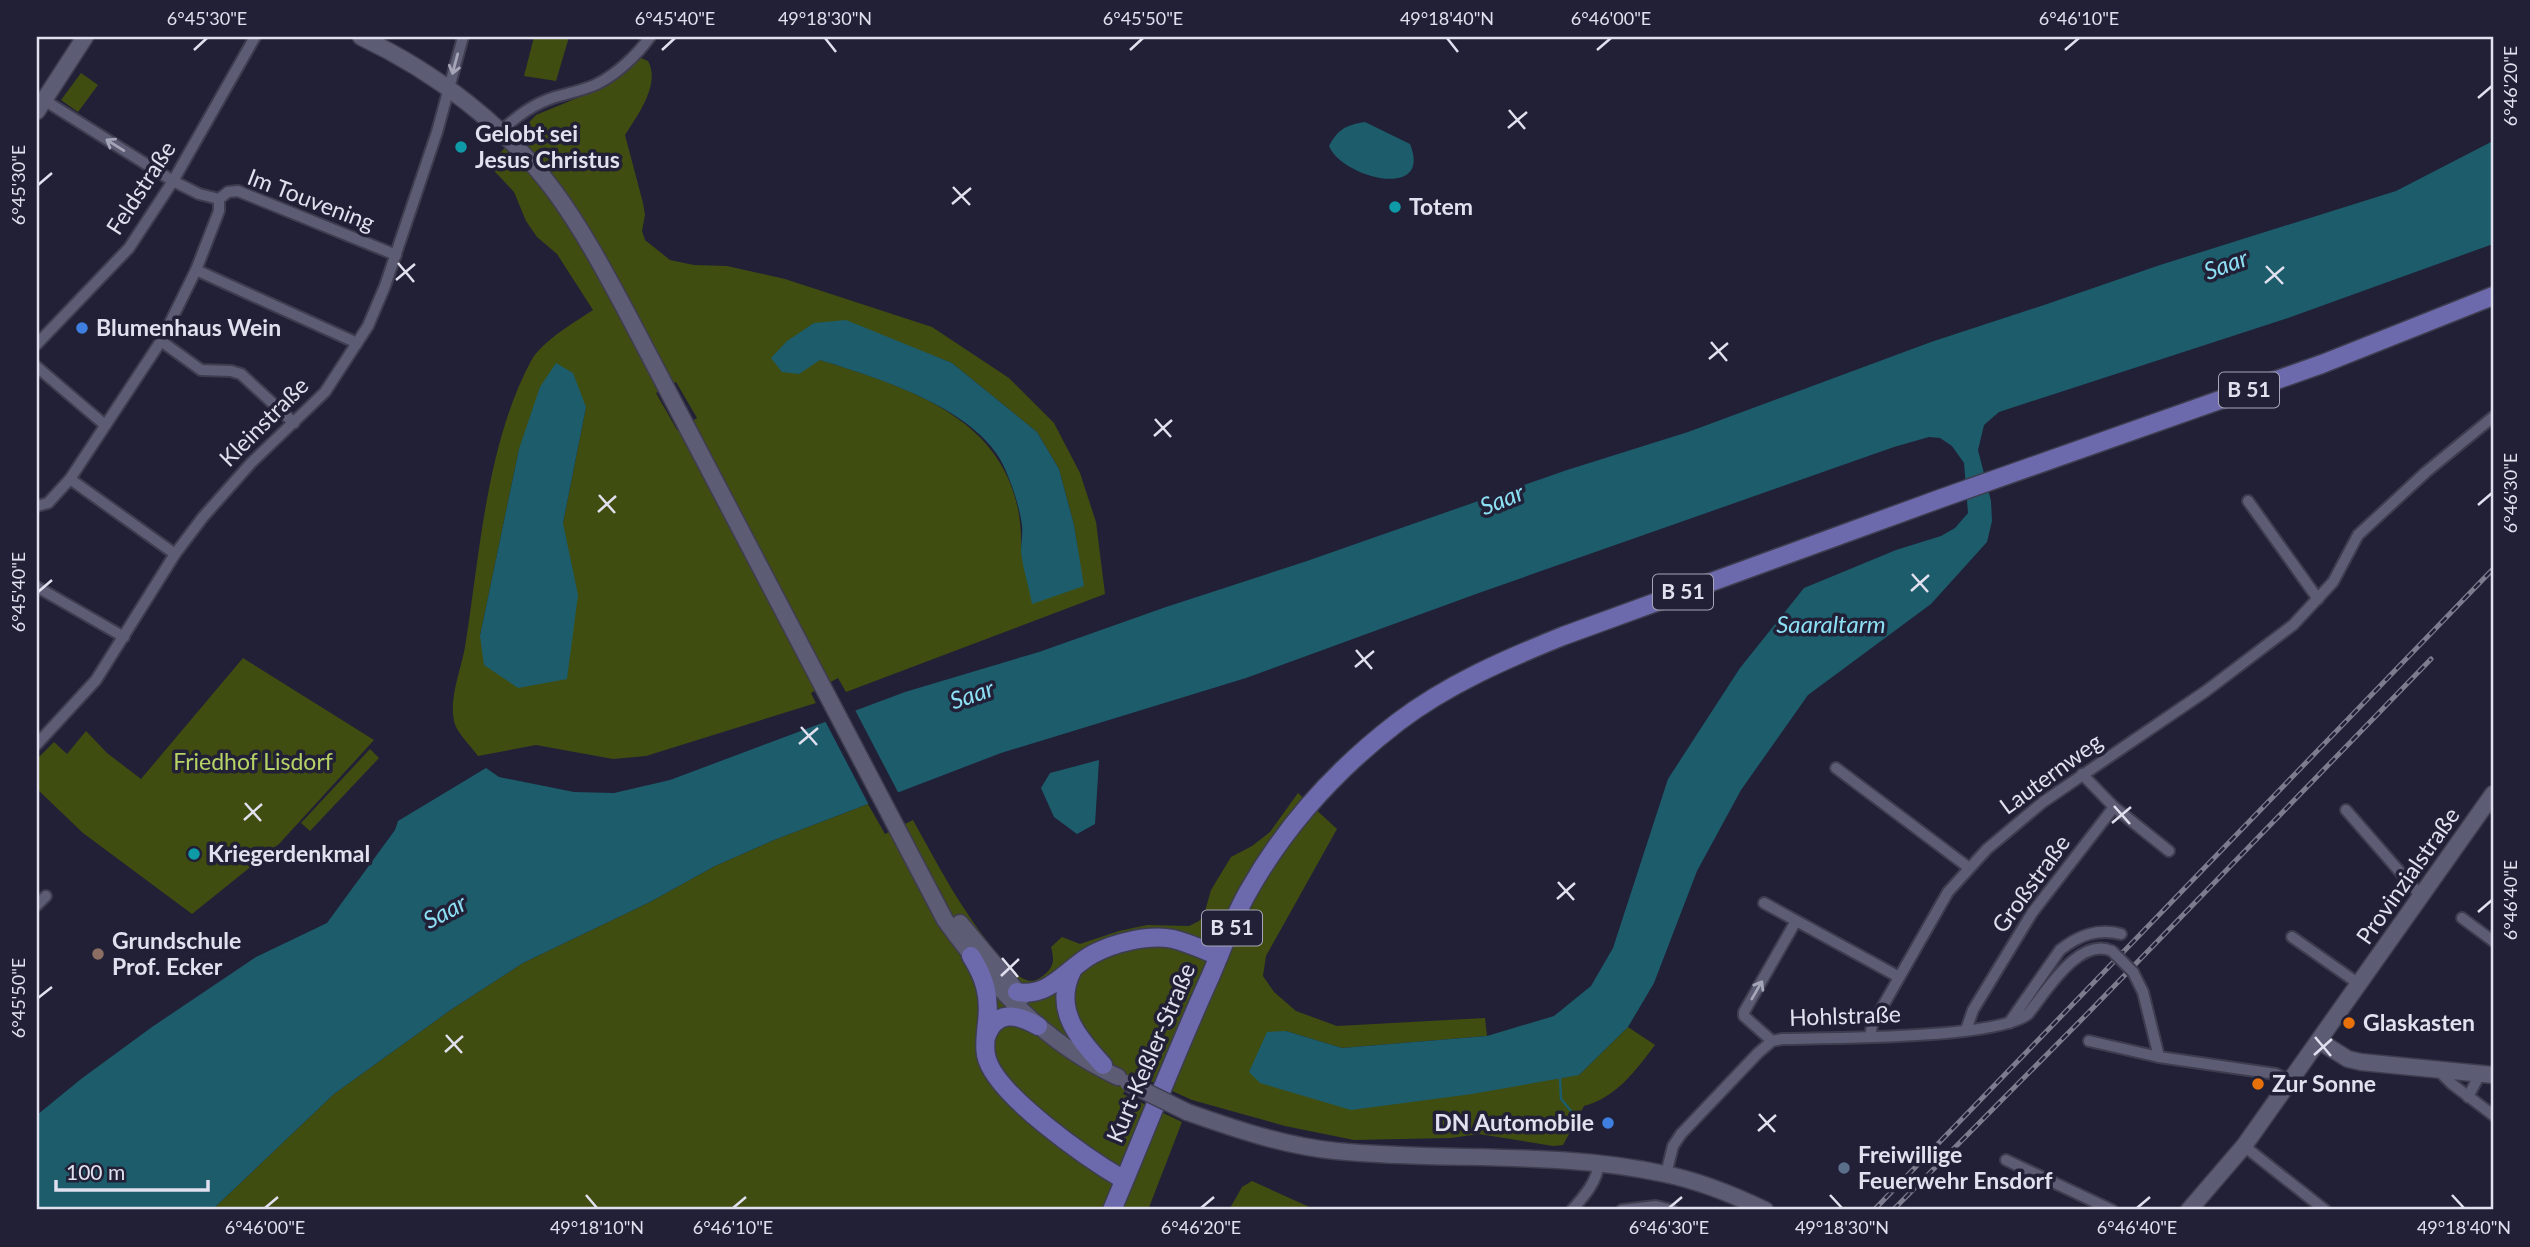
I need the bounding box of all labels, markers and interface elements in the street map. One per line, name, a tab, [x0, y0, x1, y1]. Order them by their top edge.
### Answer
text: 6°45'30"E	[167, 7, 247, 29]
text: 6°45'40"E	[635, 7, 715, 29]
text: 49°18'30"N	[778, 7, 872, 29]
text: 6°45'50"E	[1103, 7, 1183, 29]
text: 49°18'40"N	[1400, 7, 1494, 29]
text: 6°46'00"E	[1571, 7, 1651, 29]
text: 6°46'10"E	[2039, 7, 2119, 29]
text: 6°46'20"E	[2499, 46, 2521, 126]
one-way arrow	[448, 53, 461, 75]
place label: Gelobt sei Jesus Christus	[475, 119, 620, 173]
street label: Feldstraße	[100, 135, 181, 239]
one-way arrow	[106, 137, 125, 152]
marker: Gelobt sei Jesus Christus	[453, 139, 469, 155]
text: 6°45'30"E	[7, 145, 29, 225]
street label: Im Touvening	[244, 162, 379, 236]
place label: Totem	[1409, 192, 1473, 220]
marker: Totem	[1387, 199, 1403, 215]
water label: Saar	[2199, 242, 2252, 285]
place label: Blumenhaus Wein	[96, 313, 281, 341]
marker: Blumenhaus Wein	[74, 320, 90, 336]
street label: Kleinstraße	[213, 371, 314, 472]
road number: B 51	[2219, 372, 2279, 408]
text: 6°46'30"E	[2499, 453, 2521, 533]
water label: Saar	[1475, 476, 1528, 520]
text: 6°45'40"E	[7, 552, 29, 632]
road number: B 51	[1653, 574, 1713, 610]
water label: Saaraltarm	[1776, 609, 1886, 638]
water label: Saar	[946, 672, 998, 715]
street label: Lauternweg	[1994, 727, 2107, 820]
park label: Friedhof Lisdorf	[173, 747, 333, 775]
street label: Provinzialstraße	[2350, 802, 2465, 949]
street label: Großstraße	[1985, 829, 2075, 938]
place label: Kriegerdenkmal	[208, 839, 370, 867]
marker: Kriegerdenkmal	[186, 846, 202, 862]
text: 6°46'40"E	[2499, 860, 2521, 940]
water label: Saar	[418, 887, 472, 934]
road number: B 51	[1202, 911, 1262, 946]
place label: Grundschule Prof. Ecker	[112, 926, 241, 980]
marker: Grundschule Prof. Ecker	[90, 946, 106, 962]
text: 6°45'50"E	[7, 958, 29, 1038]
street label: Kurt-Keßler-Straße	[1100, 959, 1200, 1146]
one-way arrow	[1750, 980, 1764, 1000]
street label: Hohlstraße	[1789, 999, 1901, 1031]
place label: Glaskasten	[2363, 1008, 2475, 1036]
marker: Glaskasten	[2341, 1015, 2357, 1031]
place label: Zur Sonne	[2272, 1069, 2376, 1097]
marker: Zur Sonne	[2250, 1076, 2266, 1092]
place label: DN Automobile	[1434, 1108, 1594, 1136]
marker: DN Automobile	[1600, 1115, 1616, 1131]
place label: Freiwillige Feuerwehr Ensdorf	[1858, 1140, 2053, 1194]
scale bar	[56, 1149, 208, 1193]
text: 100 m	[66, 1159, 125, 1184]
marker: Freiwillige Feuerwehr Ensdorf	[1836, 1160, 1852, 1176]
text: 6°46'00"E	[225, 1216, 305, 1238]
text: 49°18'10"N	[550, 1216, 644, 1238]
text: 6°46'10"E	[693, 1216, 773, 1238]
text: 6°46'20"E	[1161, 1216, 1241, 1238]
text: 6°46'30"E	[1629, 1216, 1709, 1238]
text: 49°18'30"N	[1795, 1216, 1889, 1238]
text: 6°46'40"E	[2097, 1216, 2177, 1238]
text: 49°18'40"N	[2417, 1216, 2511, 1238]

